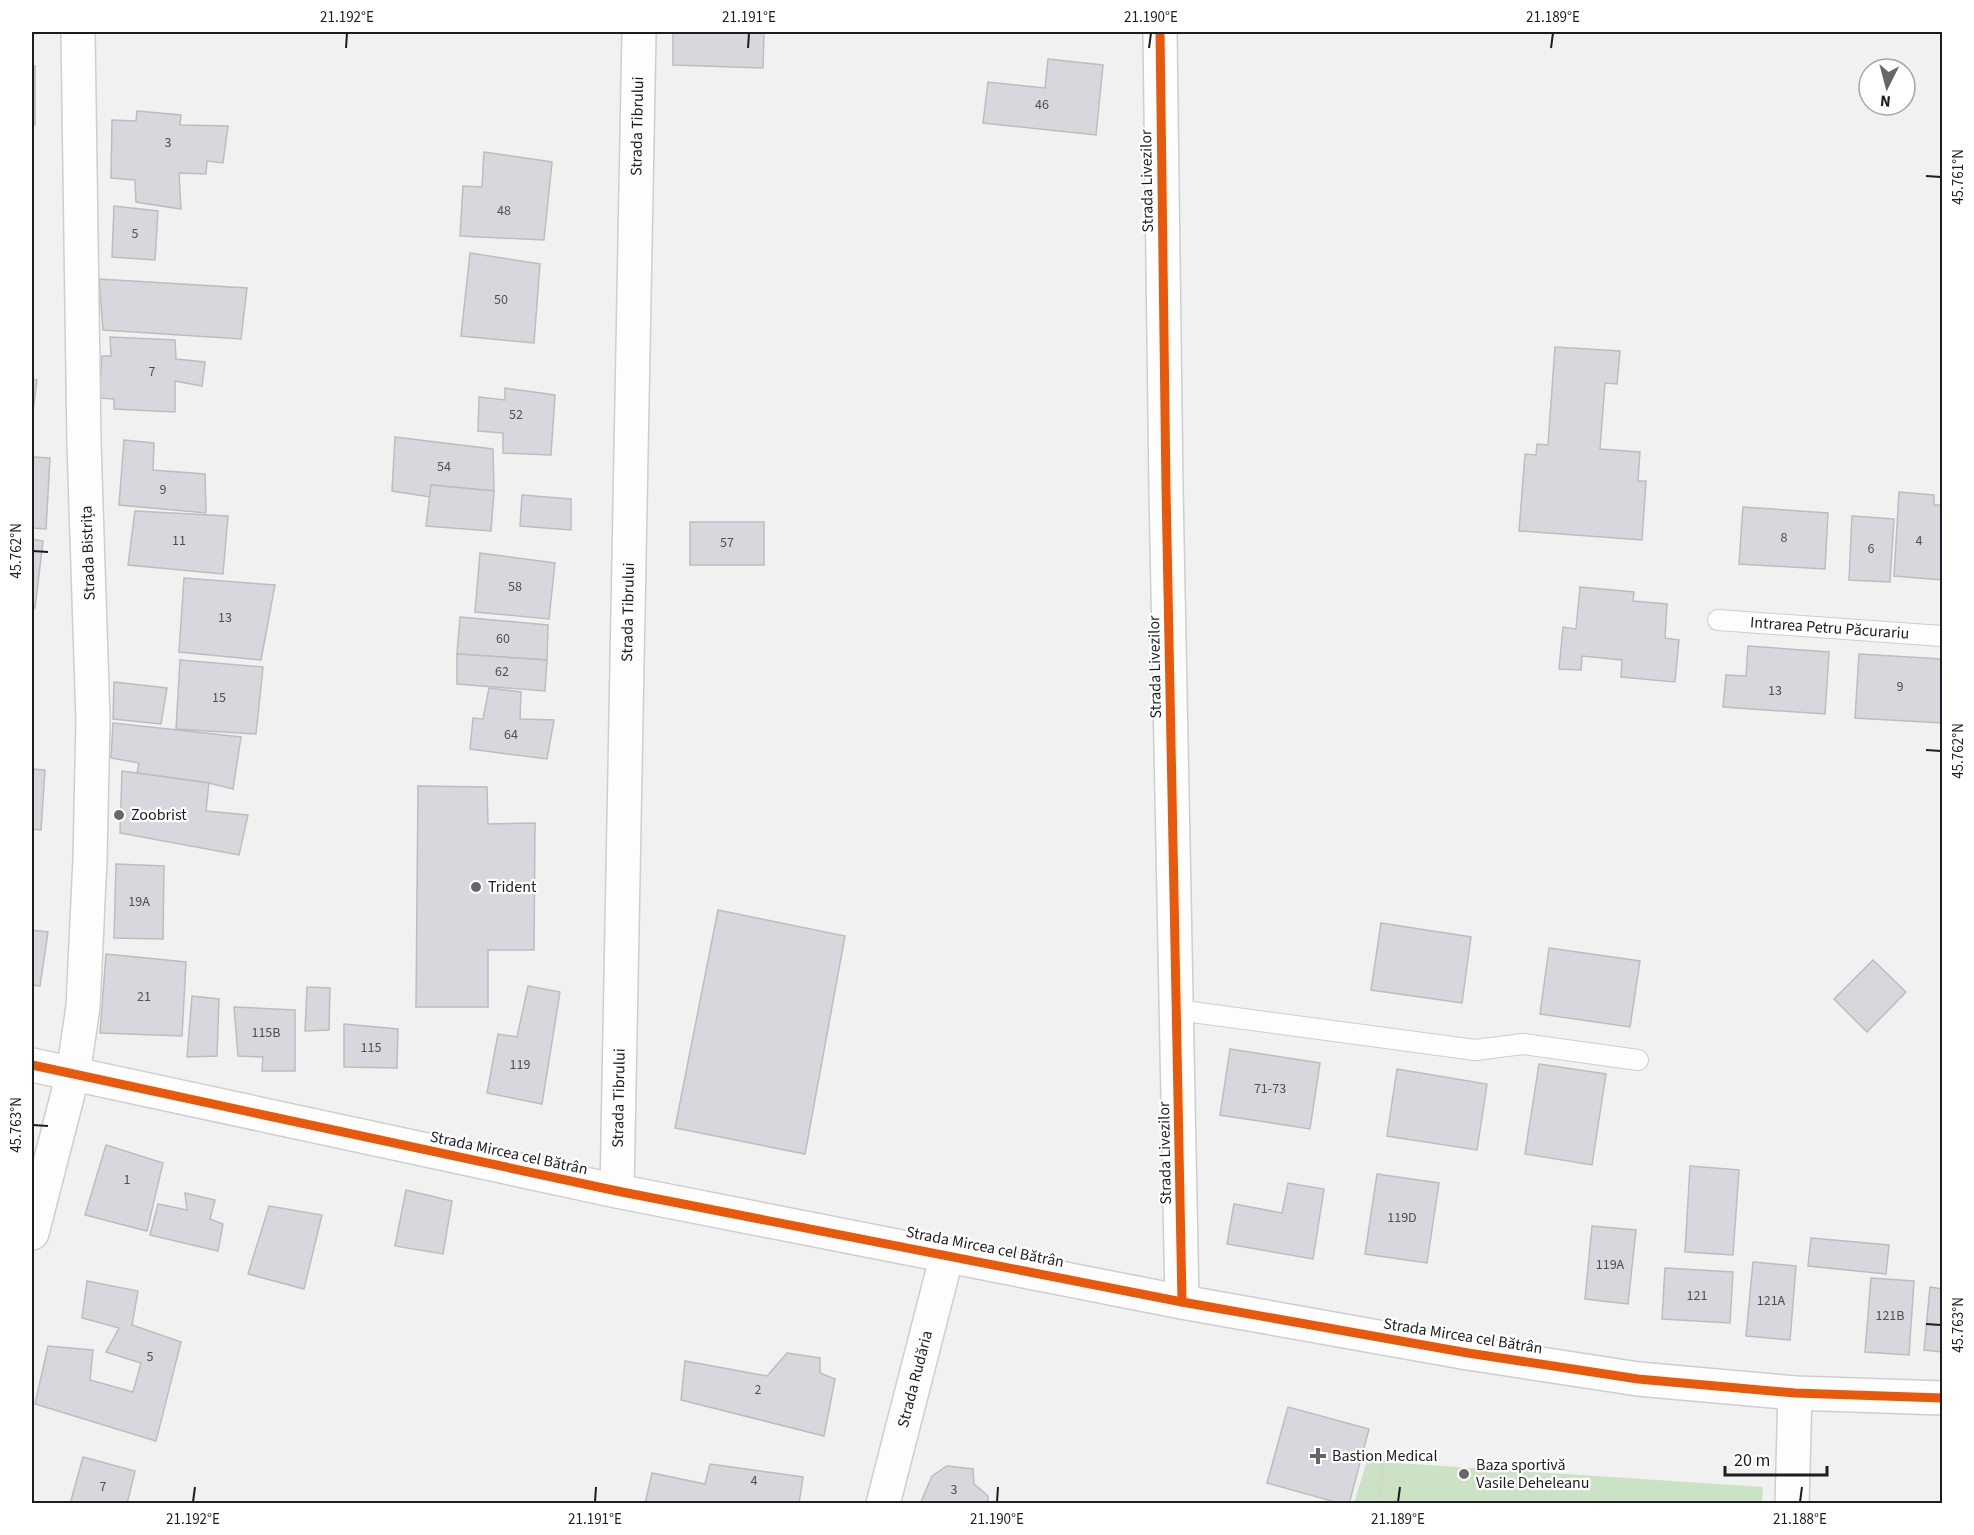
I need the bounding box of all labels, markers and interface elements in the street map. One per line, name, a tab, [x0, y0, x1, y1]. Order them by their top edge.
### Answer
text: 21.192°E	[320, 7, 374, 28]
text: 21.191°E	[722, 7, 776, 28]
text: 21.190°E	[1124, 7, 1178, 28]
text: 21.189°E	[1526, 7, 1580, 28]
north arrow	[1857, 57, 1917, 117]
street label: Strada Tibrului	[625, 76, 649, 176]
text: N	[1879, 89, 1892, 112]
house number: 46	[1035, 95, 1049, 115]
street label: Strada Livezilor	[1135, 129, 1159, 233]
house number: 3	[165, 133, 172, 153]
text: 45.761°N	[1948, 149, 1969, 205]
house number: 48	[497, 201, 511, 221]
house number: 5	[132, 224, 139, 244]
house number: 50	[494, 290, 508, 310]
house number: 7	[149, 362, 156, 382]
house number: 52	[509, 405, 523, 425]
house number: 54	[437, 457, 451, 477]
house number: 9	[160, 480, 167, 500]
street label: Strada Bistrița	[75, 505, 101, 601]
text: 45.762°N	[6, 523, 27, 579]
house number: 8	[1781, 528, 1788, 548]
house number: 11	[172, 531, 186, 551]
house number: 4	[1916, 531, 1923, 551]
house number: 57	[720, 533, 734, 553]
house number: 6	[1868, 539, 1875, 559]
street label: Strada Tibrului	[616, 562, 640, 662]
house number: 58	[508, 577, 522, 597]
house number: 13	[218, 608, 232, 628]
street label: Intrarea Petru Păcurariu	[1749, 611, 1910, 645]
street label: Strada Livezilor	[1143, 615, 1167, 719]
house number: 60	[496, 629, 510, 649]
house number: 62	[495, 662, 509, 682]
house number: 9	[1897, 677, 1904, 697]
house number: 13	[1768, 681, 1782, 701]
house number: 15	[212, 688, 226, 708]
text: 45.762°N	[1948, 723, 1969, 779]
house number: 64	[504, 725, 518, 745]
place label: Zoobrist	[131, 804, 187, 826]
marker: Zoobrist	[112, 808, 126, 822]
place label: Trident	[488, 876, 537, 898]
marker: Trident	[469, 880, 483, 894]
house number: 19A	[128, 892, 150, 912]
house number: 21	[137, 987, 151, 1007]
house number: 115B	[251, 1023, 281, 1043]
house number: 115	[361, 1038, 381, 1058]
street label: Strada Tibrului	[607, 1048, 631, 1148]
house number: 119	[510, 1055, 530, 1075]
house number: 71-73	[1254, 1079, 1286, 1099]
text: 45.763°N	[6, 1097, 27, 1153]
street label: Strada Livezilor	[1153, 1101, 1177, 1205]
street label: Strada Mircea cel Bătrân	[428, 1126, 590, 1180]
house number: 1	[124, 1170, 131, 1190]
house number: 119D	[1387, 1208, 1417, 1228]
street label: Strada Mircea cel Bătrân	[904, 1221, 1066, 1273]
house number: 119A	[1596, 1255, 1625, 1275]
house number: 121	[1687, 1286, 1707, 1306]
house number: 121A	[1757, 1291, 1786, 1311]
text: 45.763°N	[1948, 1297, 1969, 1353]
house number: 121B	[1875, 1306, 1905, 1326]
street label: Strada Mircea cel Bătrân	[1382, 1313, 1544, 1359]
street label: Strada Rudăria	[892, 1328, 938, 1430]
house number: 5	[147, 1347, 154, 1367]
house number: 2	[755, 1380, 762, 1400]
scale bar	[1725, 1439, 1827, 1477]
place label: Bastion Medical	[1332, 1445, 1438, 1467]
marker: Bastion Medical	[1309, 1447, 1327, 1465]
text: 20 m	[1734, 1448, 1770, 1473]
place label: Baza sportivă Vasile Deheleanu	[1476, 1454, 1590, 1494]
marker: Baza sportivă Vasile Deheleanu	[1457, 1467, 1471, 1481]
house number: 4	[751, 1471, 758, 1491]
house number: 7	[100, 1477, 107, 1497]
house number: 3	[951, 1480, 958, 1500]
text: 21.192°E	[166, 1509, 220, 1530]
text: 21.191°E	[568, 1509, 622, 1530]
text: 21.190°E	[970, 1509, 1024, 1530]
text: 21.189°E	[1371, 1509, 1425, 1530]
text: 21.188°E	[1773, 1509, 1827, 1530]

